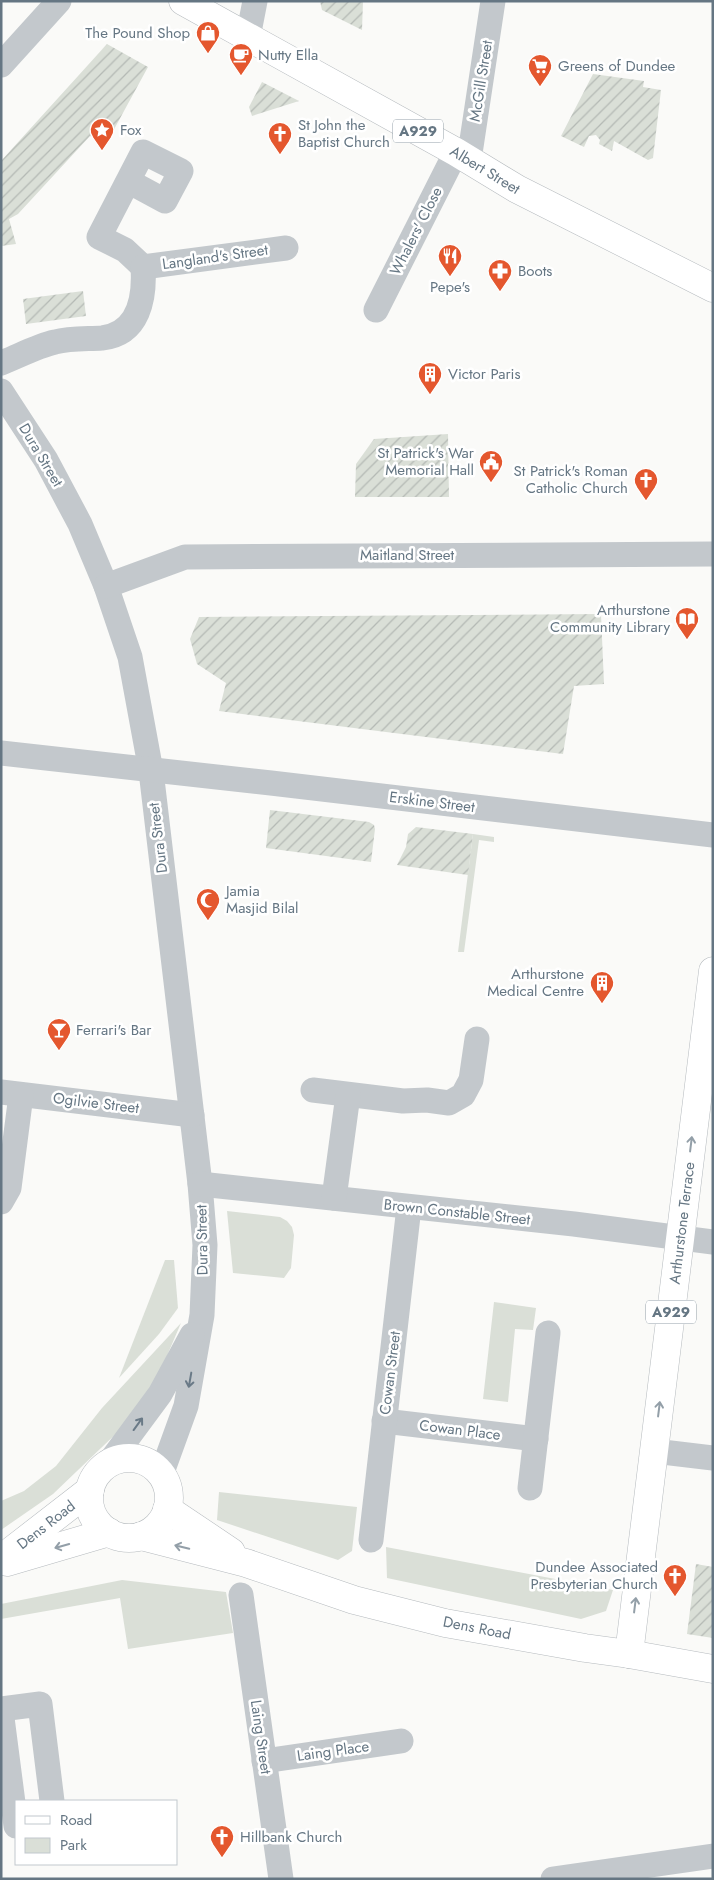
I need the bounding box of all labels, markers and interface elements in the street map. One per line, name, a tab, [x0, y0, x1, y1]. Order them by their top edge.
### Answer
shop icon: The Pound Shop	[195, 20, 221, 54]
place label: The Pound Shop	[85, 22, 190, 44]
street label: McGill Street	[464, 38, 498, 123]
cafe icon: Nutty Ella	[228, 42, 254, 76]
place label: Nutty Ella	[258, 44, 318, 66]
supermarket icon: Greens of Dundee	[527, 53, 553, 87]
place label: Greens of Dundee	[558, 55, 676, 77]
place label: St John the Baptist Church	[298, 114, 390, 153]
place icon: Fox	[89, 117, 115, 151]
place label: Fox	[120, 119, 142, 141]
road number: A929	[393, 120, 443, 142]
church icon: St John the Baptist Church	[267, 121, 293, 155]
street label: Albert Street	[446, 140, 525, 200]
street label: Whalers' Close	[384, 183, 448, 279]
street label: Langland's Street	[161, 239, 270, 275]
restaurant icon: Pepe's	[437, 243, 463, 277]
pharmacy icon: Boots	[487, 258, 513, 292]
place label: Boots	[518, 260, 552, 282]
place label: Pepe's	[430, 276, 470, 298]
building icon: Victor Paris	[417, 361, 443, 395]
place label: Victor Paris	[448, 363, 520, 385]
street label: Dura Street	[13, 419, 69, 491]
place label: St Patrick's War Memorial Hall	[377, 442, 475, 481]
public building icon: St Patrick's War Memorial Hall	[478, 449, 504, 483]
place label: St Patrick's Roman Catholic Church	[514, 460, 628, 499]
church icon: St Patrick's Roman Catholic Church	[633, 467, 659, 501]
street label: Maitland Street	[360, 544, 455, 566]
place label: Arthurstone Community Library	[550, 599, 670, 638]
library icon: Arthurstone Community Library	[674, 606, 700, 640]
street label: Erskine Street	[388, 786, 476, 818]
street label: Dura Street	[143, 801, 173, 874]
place label: Jamia Masjid Bilal	[224, 880, 299, 919]
mosque icon: Jamia Masjid Bilal	[195, 887, 221, 921]
place label: Arthurstone Medical Centre	[487, 963, 584, 1002]
building icon: Arthurstone Medical Centre	[589, 970, 615, 1004]
bar icon: Ferrari's Bar	[46, 1017, 72, 1051]
place label: Ferrari's Bar	[76, 1019, 152, 1041]
street label: Ogilvie Street	[52, 1087, 141, 1119]
one-way arrow	[687, 1136, 697, 1152]
street label: Arthurstone Terrace	[664, 1160, 700, 1285]
street label: Brown Constable Street	[383, 1193, 532, 1231]
street label: Dura Street	[190, 1204, 214, 1276]
road number: A929	[646, 1300, 696, 1324]
street label: Cowan Street	[374, 1330, 406, 1416]
one-way arrow	[185, 1372, 195, 1388]
one-way arrow	[654, 1402, 664, 1418]
street label: Cowan Place	[418, 1414, 502, 1446]
one-way arrow	[133, 1417, 143, 1431]
street label: Dens Road	[12, 1495, 80, 1555]
one-way arrow	[174, 1541, 190, 1551]
one-way arrow	[55, 1542, 71, 1551]
place label: Dundee Associated Presbyterian Church	[531, 1556, 658, 1595]
church icon: Dundee Associated Presbyterian Church	[662, 1563, 688, 1597]
one-way arrow	[630, 1598, 640, 1614]
street label: Dens Road	[441, 1611, 513, 1645]
street label: Laing Street	[245, 1699, 277, 1776]
street label: Laing Place	[296, 1735, 371, 1767]
legend	[15, 1800, 178, 1865]
text: Road	[60, 1809, 92, 1831]
church icon: Hillbank Church	[209, 1824, 235, 1858]
place label: Hillbank Church	[240, 1826, 342, 1848]
text: Park	[60, 1834, 87, 1856]

